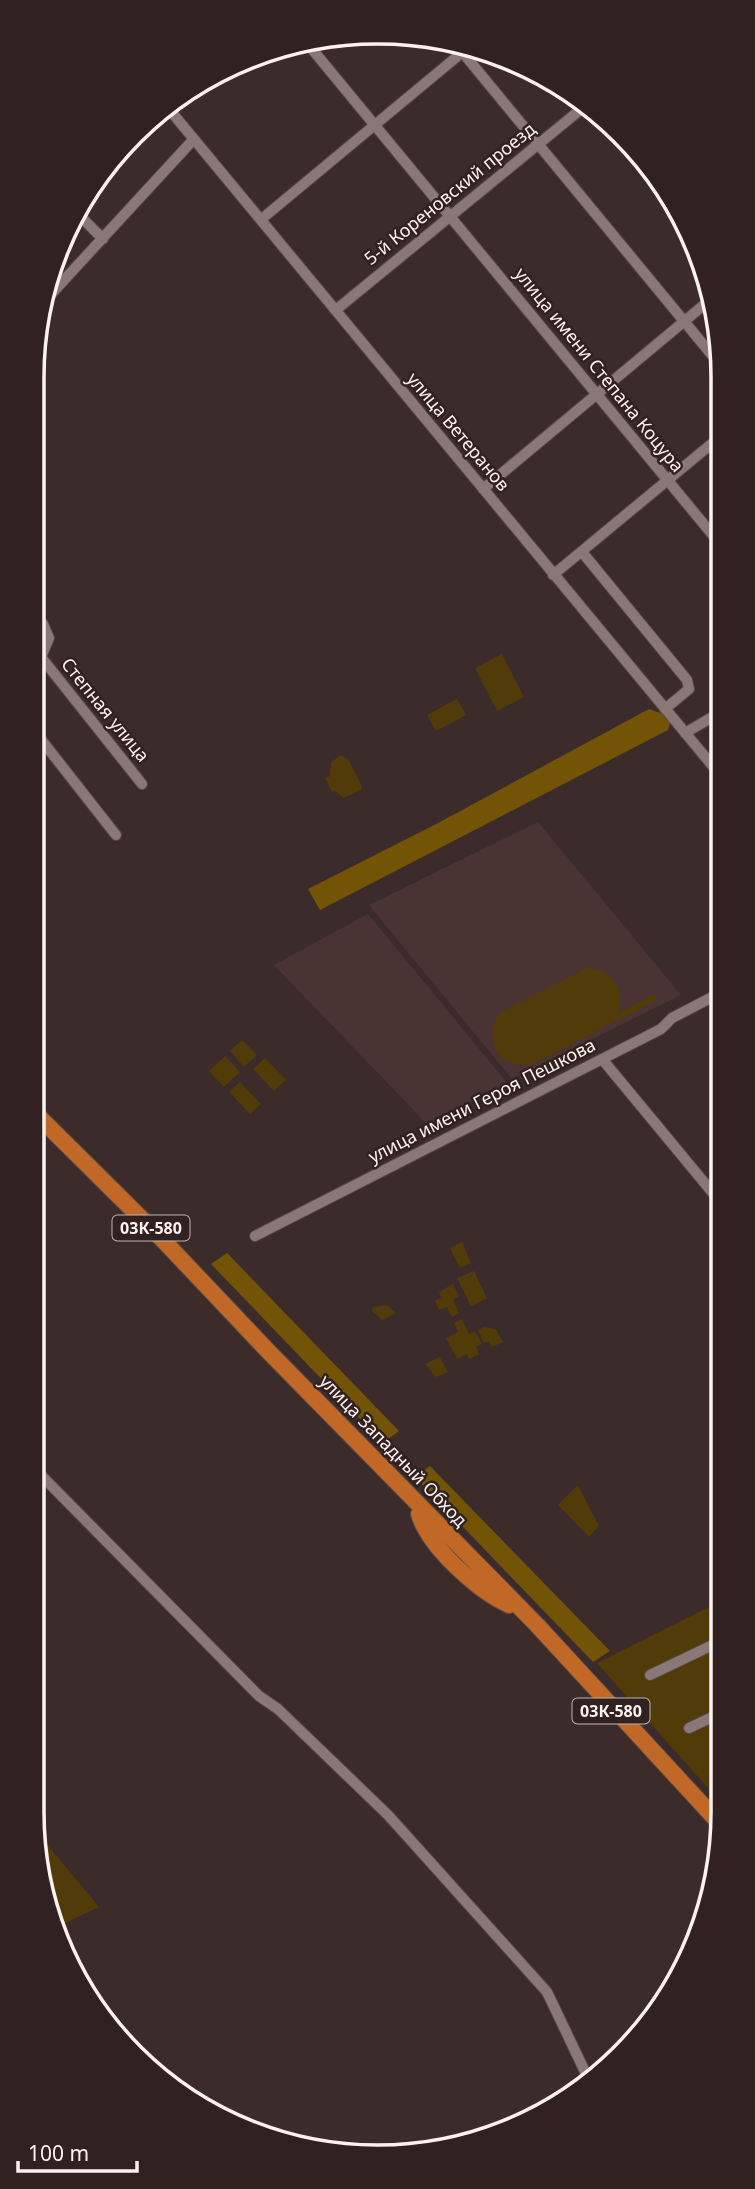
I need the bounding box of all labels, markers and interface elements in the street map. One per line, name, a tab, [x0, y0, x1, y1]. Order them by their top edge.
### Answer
street label: 5-й Кореновский проезд	[359, 117, 540, 270]
street label: улица имени Степана Коцура	[510, 262, 690, 477]
street label: улица Ветеранов	[402, 367, 516, 496]
street label: Степная улица	[56, 652, 155, 767]
street label: улица имени Героя Пешкова	[364, 1032, 599, 1168]
road number: 03К-580	[113, 1216, 190, 1240]
street label: улица Западный Обход	[315, 1369, 473, 1532]
road number: 03К-580	[572, 1698, 650, 1723]
scale bar	[18, 2130, 136, 2174]
text: 100 m	[28, 2139, 89, 2167]

